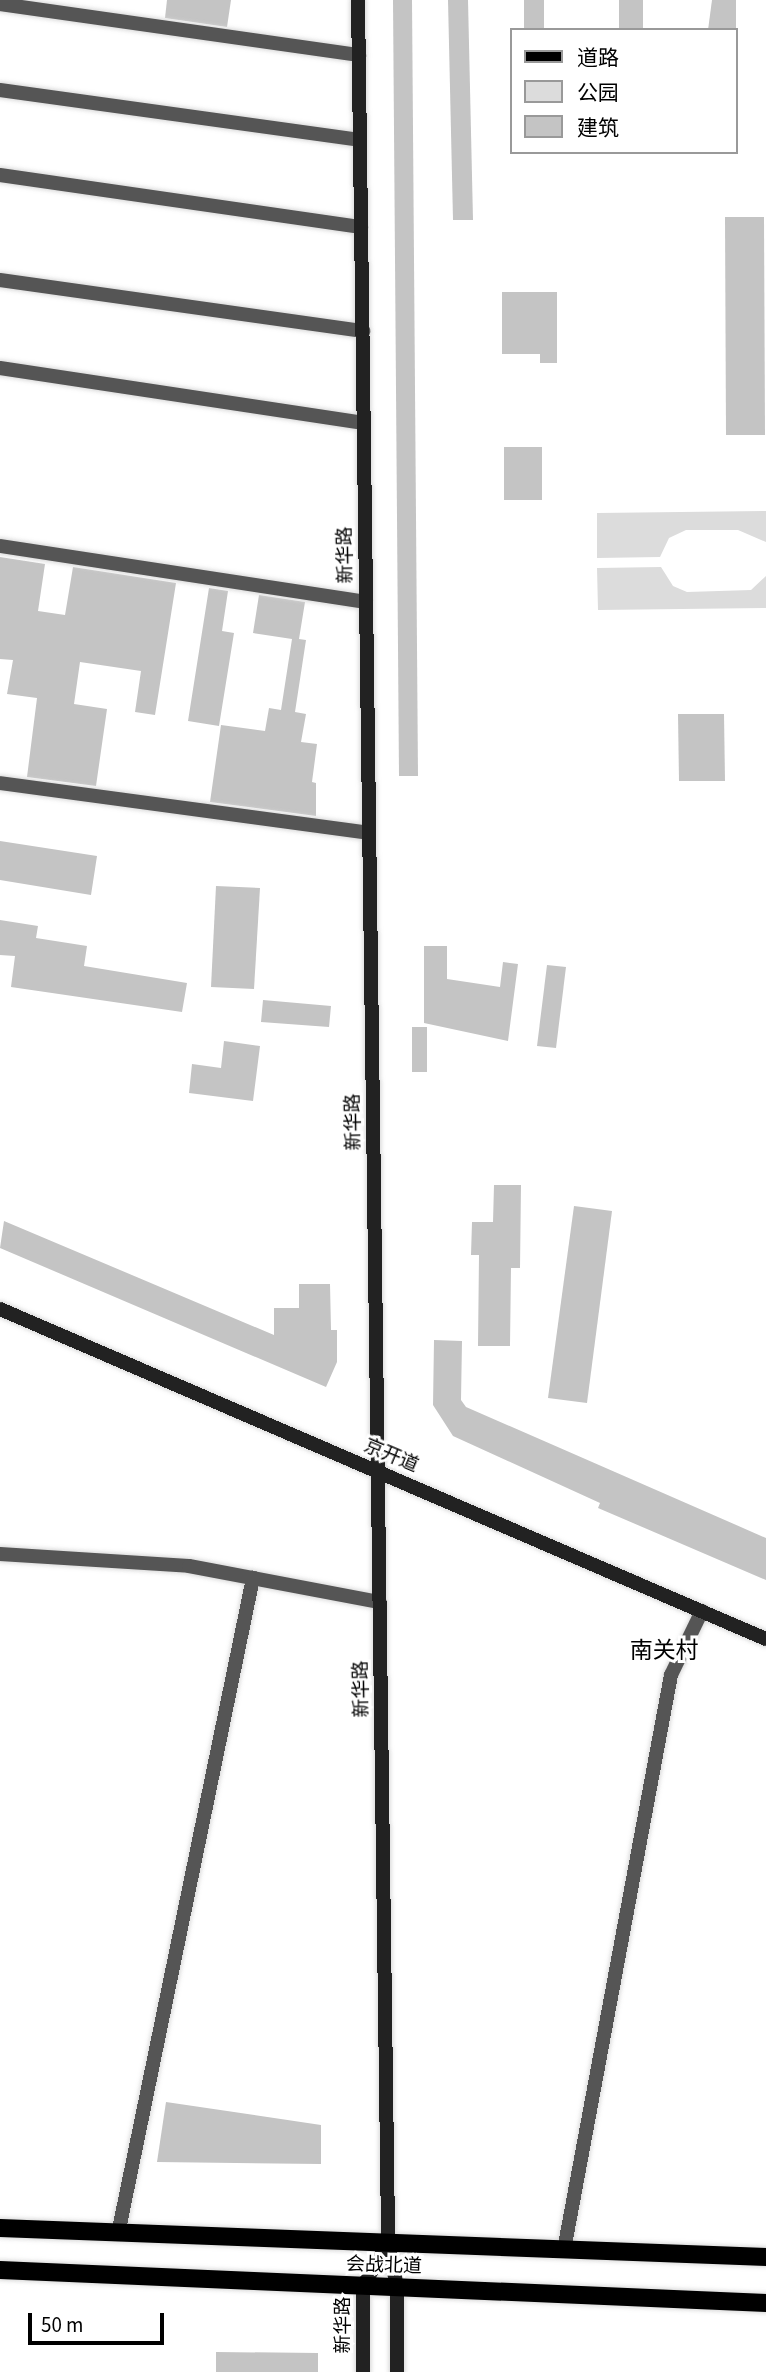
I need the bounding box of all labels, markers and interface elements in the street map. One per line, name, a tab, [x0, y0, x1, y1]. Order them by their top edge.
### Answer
legend	[510, 28, 738, 154]
text: 道路	[577, 43, 619, 73]
text: 公园	[577, 78, 619, 108]
text: 建筑	[577, 113, 619, 143]
street label: 新华路	[334, 526, 358, 584]
street label: 新华路	[342, 1093, 366, 1151]
street label: 京开道	[360, 1434, 422, 1478]
district label: 南关村	[630, 1637, 698, 1665]
street label: 新华路	[350, 1660, 374, 1718]
street label: 会战北道	[346, 2253, 422, 2279]
street label: 新华路	[333, 2297, 355, 2353]
scale bar	[32, 2298, 168, 2342]
text: 50 m	[41, 2310, 83, 2340]

